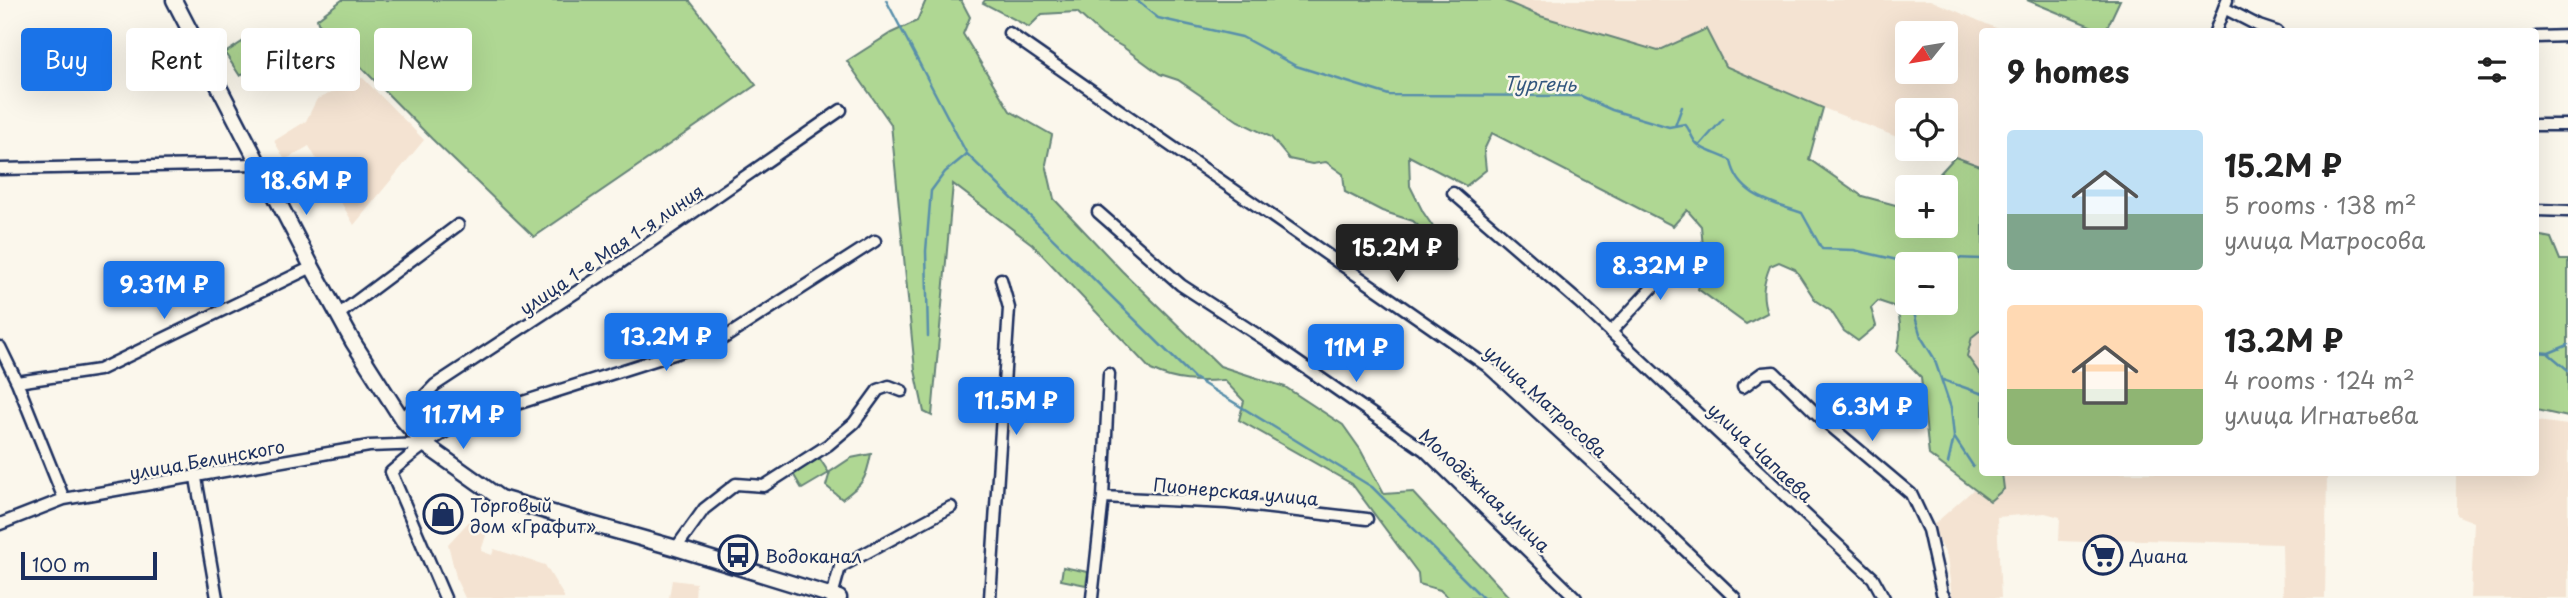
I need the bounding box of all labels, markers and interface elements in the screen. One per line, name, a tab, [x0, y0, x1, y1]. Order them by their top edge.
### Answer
north arrow	[1895, 21, 1958, 84]
map controls	[1895, 21, 1958, 315]
chip: Buy	[21, 28, 112, 91]
chip: Rent	[126, 28, 227, 91]
chip: Filters	[241, 28, 360, 91]
chip: New	[374, 28, 472, 91]
text: 9 homes	[2007, 48, 2129, 93]
icon: filters	[2473, 51, 2511, 89]
water label: Тургень	[1503, 68, 1578, 98]
button: locate	[1895, 98, 1958, 161]
text: 15.2M ₽	[2224, 142, 2342, 187]
pin: 18.6M ₽	[241, 158, 371, 217]
icon: home	[2063, 158, 2147, 242]
text: 18.6M ₽	[261, 162, 351, 197]
button: +	[1895, 175, 1958, 238]
street label: улица 1-е Мая 1-я линия	[513, 177, 709, 321]
text: 5 rooms · 138 m²	[2224, 187, 2417, 222]
text: улица Матросова	[2224, 222, 2425, 257]
pin: 15.2M ₽	[1332, 224, 1462, 284]
text: 15.2M ₽	[1352, 229, 1442, 264]
pin: 8.32M ₽	[1595, 243, 1725, 302]
text: 8.32M ₽	[1612, 247, 1708, 282]
button: −	[1895, 252, 1958, 315]
pin: 9.31M ₽	[99, 262, 229, 321]
text: 9.31M ₽	[119, 266, 209, 301]
pin: 13.2M ₽	[601, 314, 731, 373]
text: 13.2M ₽	[2224, 317, 2343, 362]
text: 13.2M ₽	[620, 318, 712, 353]
pin: 11M ₽	[1307, 324, 1405, 384]
text: 11M ₽	[1324, 329, 1388, 364]
icon: home	[2063, 333, 2147, 417]
street label: улица Матросова	[1478, 338, 1614, 464]
text: 4 rooms · 124 m²	[2224, 362, 2415, 397]
pin: 11.5M ₽	[951, 378, 1081, 437]
text: 11.5M ₽	[974, 382, 1058, 417]
pin: 6.3M ₽	[1815, 384, 1929, 443]
text: 6.3M ₽	[1832, 388, 1912, 423]
pin: 11.7M ₽	[398, 392, 528, 451]
text: 11.7M ₽	[422, 396, 504, 431]
street label: улица Чапаева	[1702, 396, 1820, 509]
text: улица Игнатьева	[2224, 397, 2418, 432]
street label: Молодёжная улица	[1413, 422, 1557, 559]
street label: улица Белинского	[127, 432, 287, 486]
street label: Пионерская улица	[1152, 470, 1320, 512]
place label: Торговый дом «Графит»	[470, 491, 596, 539]
shop icon: Торговый дом «Графит»	[422, 493, 464, 535]
bus stop icon: Водоканал	[717, 534, 759, 576]
supermarket icon: Диана	[2082, 534, 2124, 576]
place label: Водоканал	[765, 542, 862, 569]
place label: Диана	[2129, 542, 2188, 569]
scale bar	[21, 549, 158, 581]
text: 100 m	[32, 550, 90, 578]

